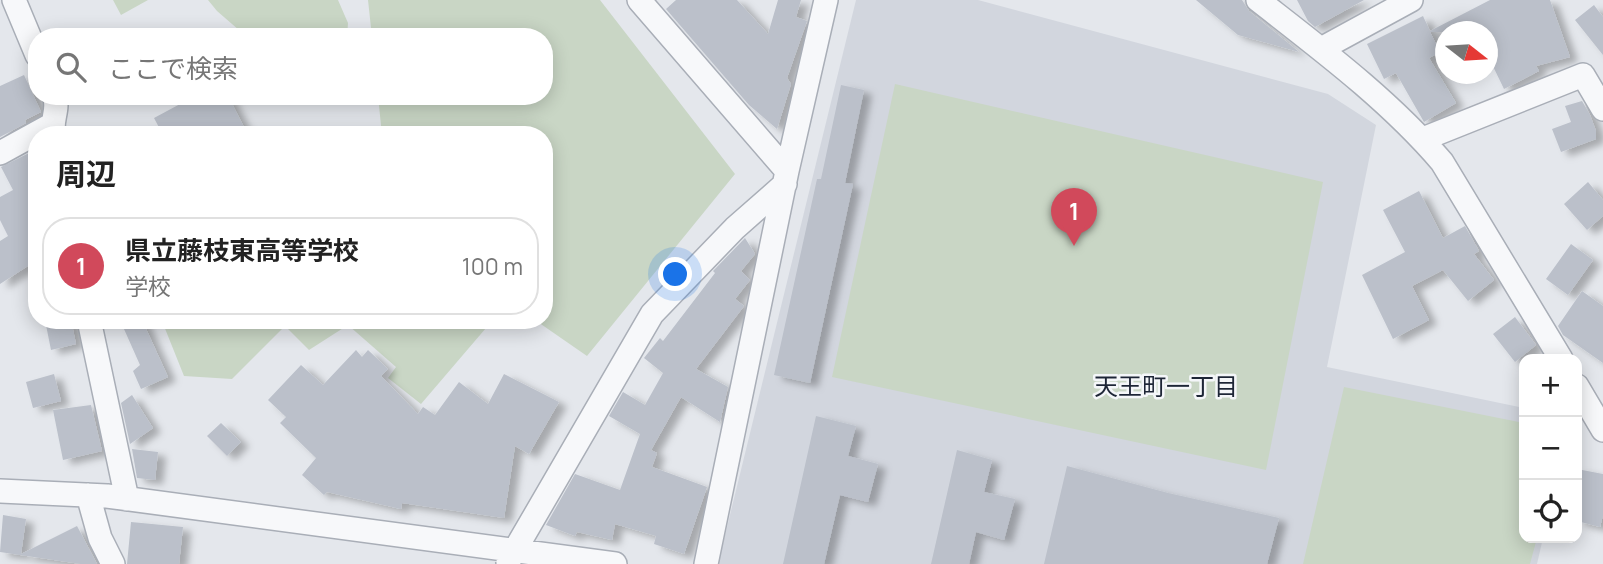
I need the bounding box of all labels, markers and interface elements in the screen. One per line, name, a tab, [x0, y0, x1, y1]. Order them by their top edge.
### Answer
north arrow	[1435, 21, 1498, 84]
search box	[28, 28, 553, 105]
icon: search	[52, 48, 90, 86]
text: ここで検索	[108, 50, 238, 86]
text: 周辺	[56, 153, 116, 194]
pin: 1	[1051, 188, 1097, 246]
text: 県立藤枝東高等学校	[125, 232, 359, 268]
text: 1	[76, 250, 86, 282]
text: 100 m	[462, 250, 523, 282]
your location	[658, 257, 692, 291]
text: 学校	[125, 270, 171, 302]
map controls	[1519, 354, 1582, 543]
button: +	[1519, 354, 1582, 417]
district label: 天王町一丁目	[1094, 369, 1238, 402]
button: −	[1519, 417, 1582, 480]
button: locate	[1519, 480, 1582, 543]

